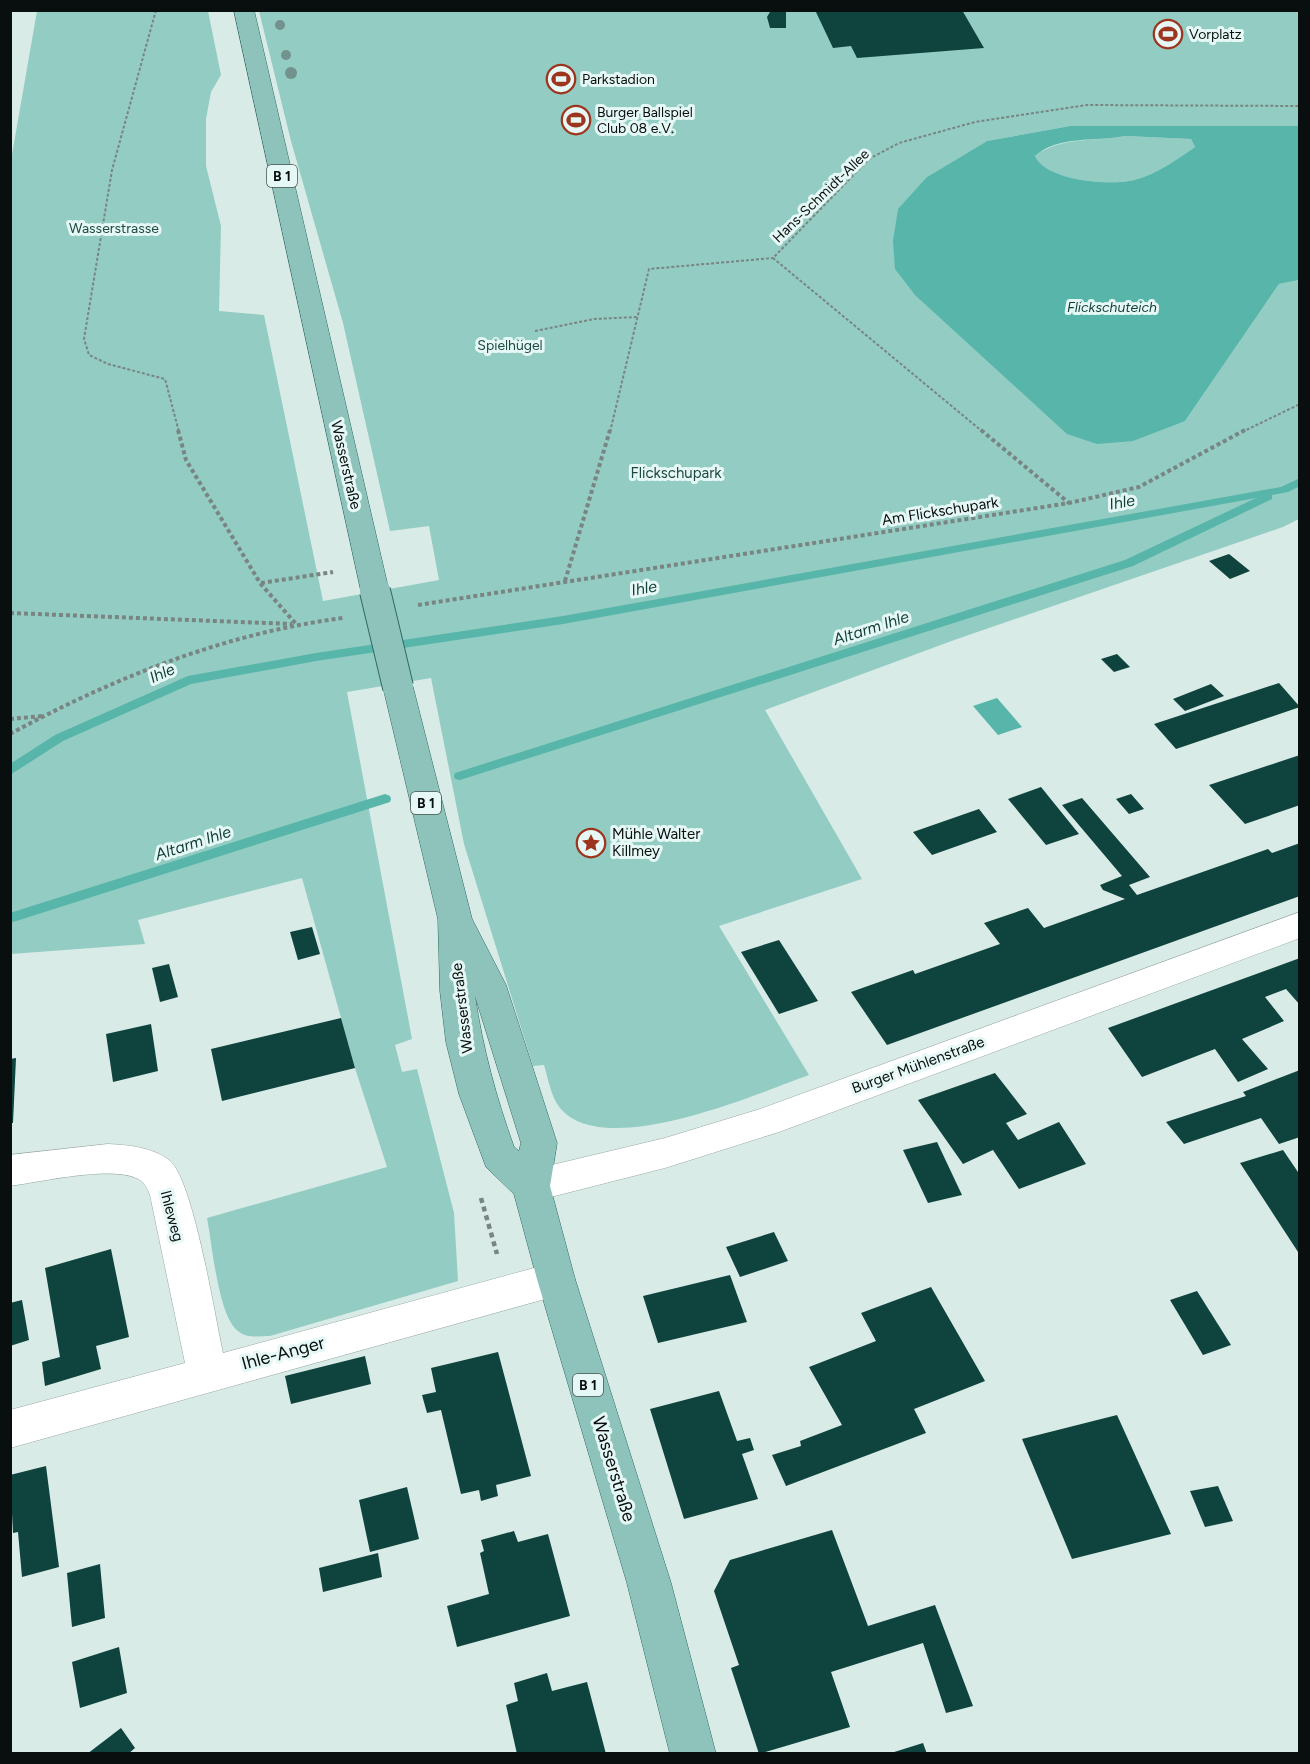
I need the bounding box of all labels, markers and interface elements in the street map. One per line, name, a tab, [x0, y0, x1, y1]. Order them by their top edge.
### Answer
sports icon: Vorplatz	[1152, 18, 1184, 50]
place label: Vorplatz	[1189, 26, 1242, 43]
sports icon: Parkstadion	[545, 63, 577, 95]
place label: Parkstadion	[582, 71, 655, 88]
sports icon: Burger Ballspiel Club 08 e.V.	[560, 104, 592, 136]
place label: Burger Ballspiel Club 08 e.V.	[597, 104, 693, 137]
street label: Hans-Schmidt-Allee	[769, 145, 873, 246]
road number: B 1	[267, 165, 297, 187]
park label: Wasserstrasse	[69, 220, 159, 237]
water label: Flickschuteich	[1067, 299, 1157, 316]
park label: Spielhügel	[477, 337, 543, 354]
street label: Wasserstraße	[327, 419, 365, 511]
park label: Flickschupark	[630, 464, 722, 482]
water label: Ihle	[1108, 490, 1136, 514]
street label: Am Flickschupark	[880, 493, 1000, 529]
water label: Ihle	[630, 576, 658, 600]
water label: Altarm Ihle	[830, 607, 912, 649]
water label: Ihle	[146, 659, 178, 687]
road number: B 1	[411, 792, 441, 814]
water label: Altarm Ihle	[152, 822, 234, 864]
place label: Mühle Walter Killmey	[612, 825, 700, 860]
place icon: Mühle Walter Killmey	[575, 827, 607, 859]
street label: Wasserstraße	[448, 962, 476, 1054]
street label: Burger Mühlenstraße	[849, 1033, 987, 1097]
street label: Ihleweg	[157, 1188, 187, 1244]
street label: Ihle-Anger	[239, 1331, 327, 1375]
road number: B 1	[573, 1374, 603, 1396]
street label: Wasserstraße	[588, 1414, 640, 1524]

